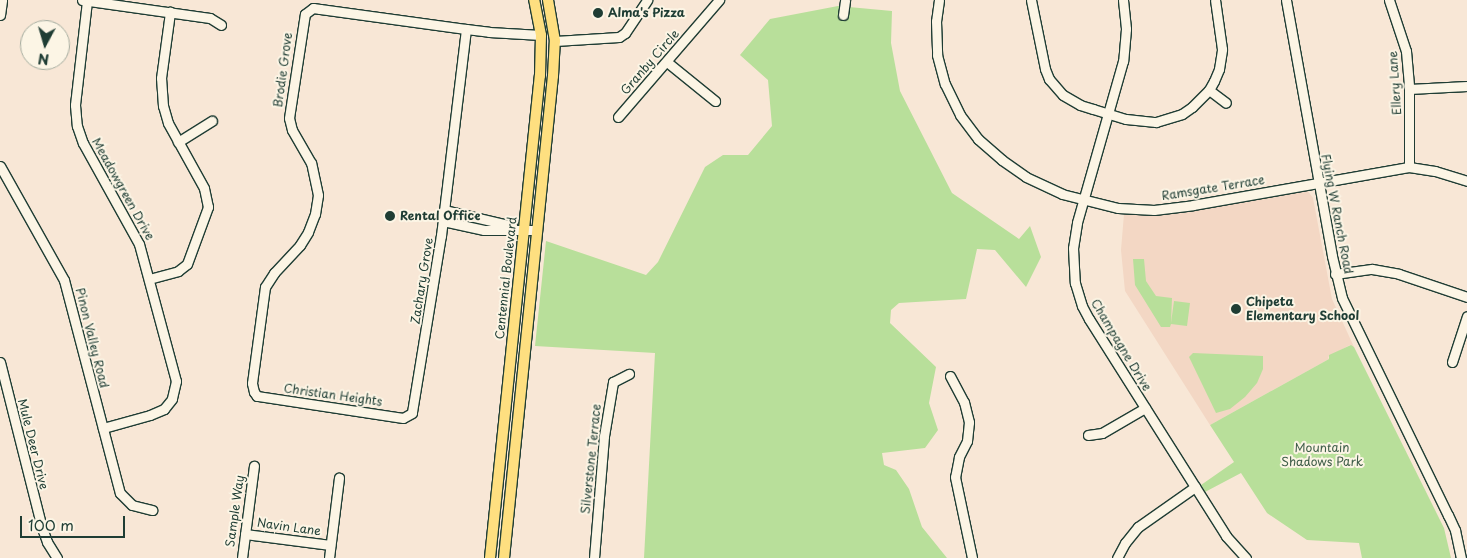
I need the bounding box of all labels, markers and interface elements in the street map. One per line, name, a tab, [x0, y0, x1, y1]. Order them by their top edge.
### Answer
place label: Alma's Pizza	[608, 6, 685, 20]
marker: Alma's Pizza	[592, 7, 604, 19]
north arrow	[20, 20, 70, 70]
street label: Granby Circle	[618, 27, 682, 97]
street label: Brodie Grove	[271, 32, 295, 108]
text: N	[37, 48, 50, 70]
street label: Ellery Lane	[1386, 51, 1404, 115]
street label: Meadowgreen Drive	[89, 135, 157, 243]
street label: Flying W Ranch Road	[1318, 152, 1356, 276]
street label: Ramsgate Terrace	[1161, 173, 1265, 203]
place label: Rental Office	[400, 209, 481, 223]
marker: Rental Office	[384, 210, 396, 222]
street label: Centennial Boulevard	[492, 216, 520, 340]
street label: Zachary Grove	[408, 237, 436, 325]
street label: Pinon Valley Road	[72, 286, 112, 390]
place label: Chipeta Elementary School	[1246, 295, 1359, 323]
street label: Champagne Drive	[1088, 296, 1154, 394]
marker: Chipeta Elementary School	[1230, 303, 1242, 315]
street label: Christian Heights	[283, 381, 383, 409]
street label: Mule Deer Drive	[15, 397, 51, 491]
street label: Silverstone Terrace	[578, 403, 604, 515]
park label: Mountain Shadows Park	[1281, 441, 1363, 469]
street label: Sample Way	[223, 474, 247, 548]
scale bar	[22, 506, 128, 538]
text: 100 m	[28, 513, 74, 536]
street label: Navin Lane	[256, 515, 322, 539]

